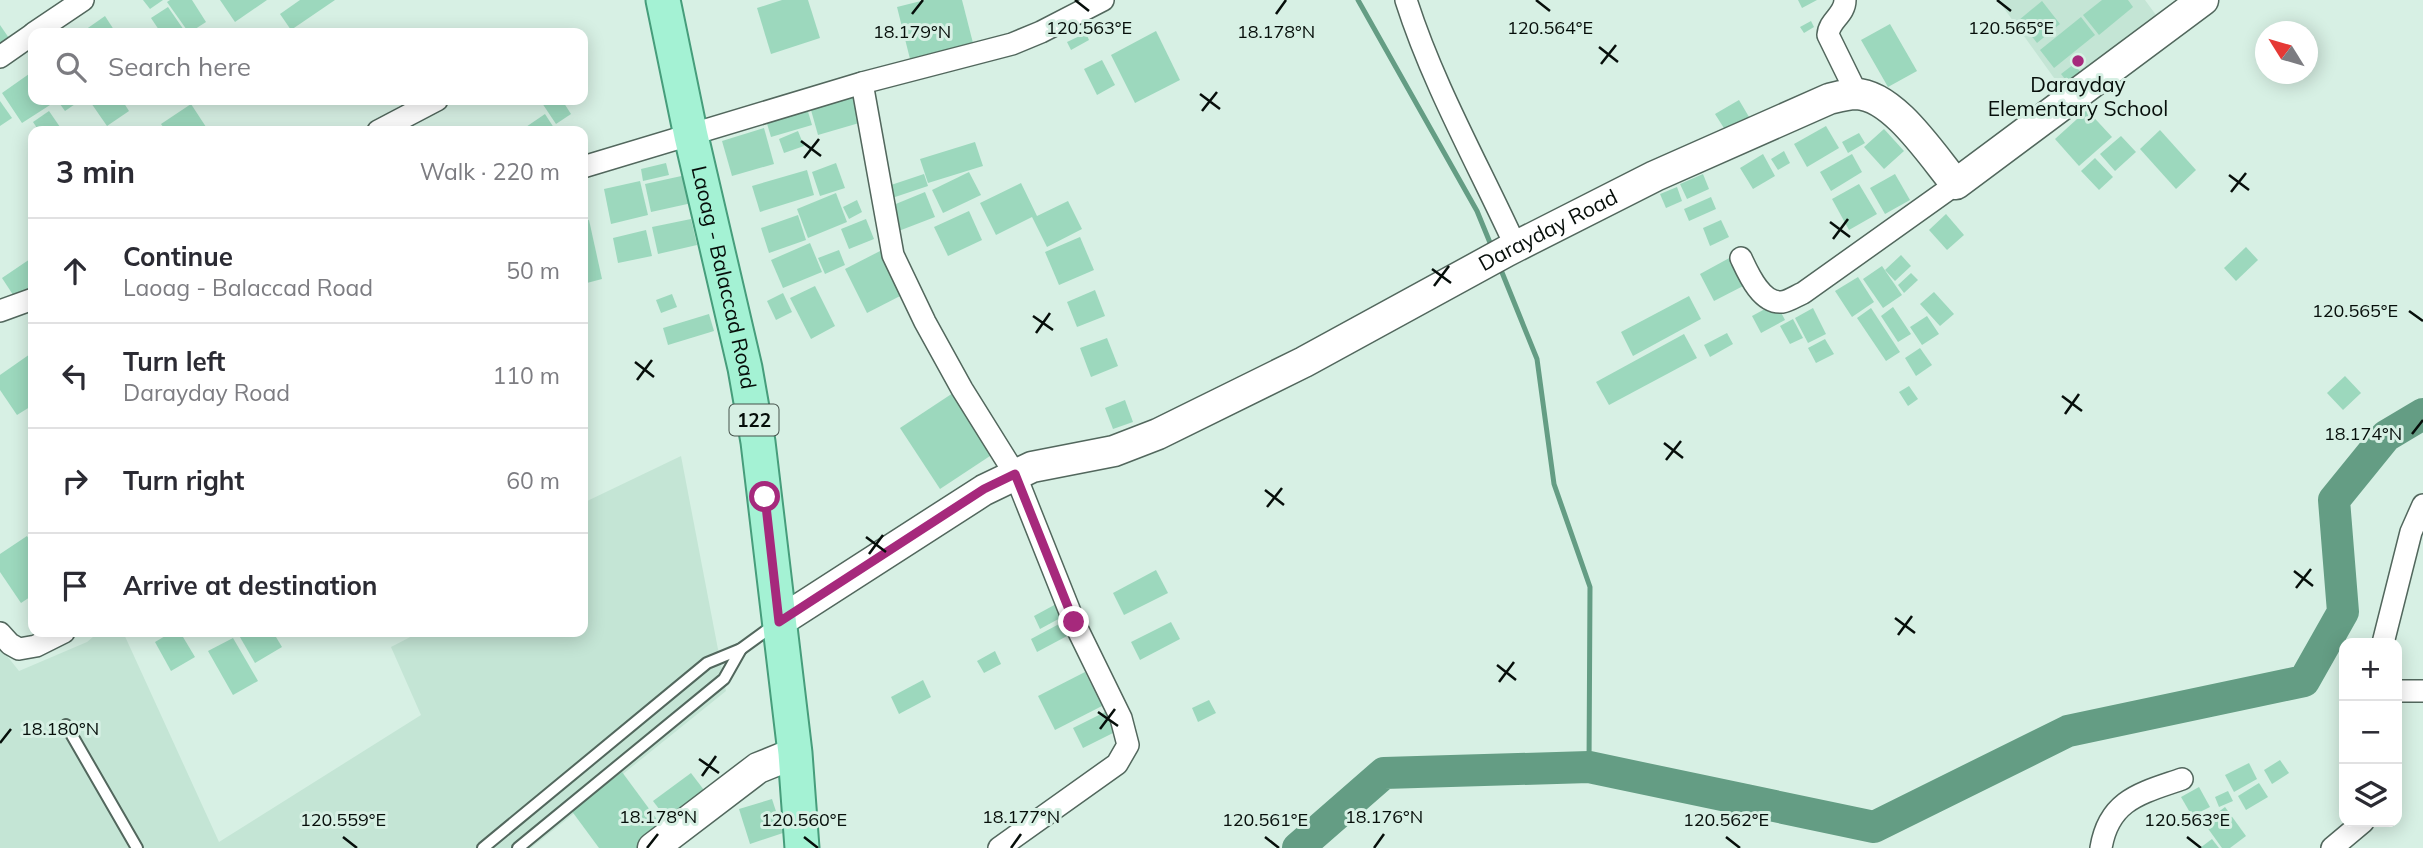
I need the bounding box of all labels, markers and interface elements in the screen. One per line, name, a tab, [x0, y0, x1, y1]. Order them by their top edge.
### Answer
text: 120.563°E	[1046, 16, 1132, 39]
text: 120.564°E	[1507, 16, 1593, 39]
text: 120.565°E	[1968, 16, 2054, 39]
text: 18.179°N	[873, 20, 951, 43]
text: 18.178°N	[1237, 20, 1315, 43]
north arrow	[2255, 21, 2318, 84]
search box	[28, 28, 588, 105]
icon: search	[52, 48, 90, 86]
text: Search here	[108, 50, 251, 83]
marker: Darayday Elementary School	[2070, 53, 2086, 69]
place label: Darayday Elementary School	[1988, 71, 2168, 121]
text: 3 min	[56, 153, 135, 191]
text: Walk · 220 m	[420, 157, 560, 186]
street label: Laoag - Balaccad Road	[686, 163, 762, 391]
street label: Darayday Road	[1474, 183, 1622, 276]
text: Continue	[123, 240, 233, 273]
icon: ahead	[56, 252, 94, 290]
text: 50 m	[506, 256, 560, 285]
text: Laoag - Balaccad Road	[123, 273, 373, 302]
text: 120.565°E	[2312, 299, 2398, 322]
text: Turn left	[123, 345, 225, 378]
icon: left	[56, 357, 94, 395]
text: 110 m	[492, 361, 560, 390]
text: Darayday Road	[123, 378, 290, 407]
road number: 122	[730, 404, 778, 436]
text: 18.174°N	[2324, 422, 2402, 445]
icon: right	[56, 462, 94, 500]
text: Turn right	[123, 464, 244, 497]
text: 60 m	[506, 466, 560, 495]
route start	[749, 481, 780, 512]
icon: arrive	[56, 567, 94, 605]
text: Arrive at destination	[123, 569, 378, 602]
route end	[1058, 606, 1089, 637]
map controls	[2339, 638, 2402, 827]
button: +	[2339, 638, 2402, 701]
button: −	[2339, 701, 2402, 764]
text: 18.180°N	[21, 717, 99, 740]
button: layers	[2339, 764, 2402, 827]
text: 18.178°N	[619, 805, 697, 828]
text: 18.177°N	[982, 805, 1060, 828]
text: 18.176°N	[1345, 805, 1423, 828]
text: 120.559°E	[300, 808, 386, 831]
text: 120.560°E	[761, 808, 847, 831]
text: 120.561°E	[1222, 808, 1308, 831]
text: 120.562°E	[1683, 808, 1769, 831]
text: 120.563°E	[2144, 808, 2230, 831]

